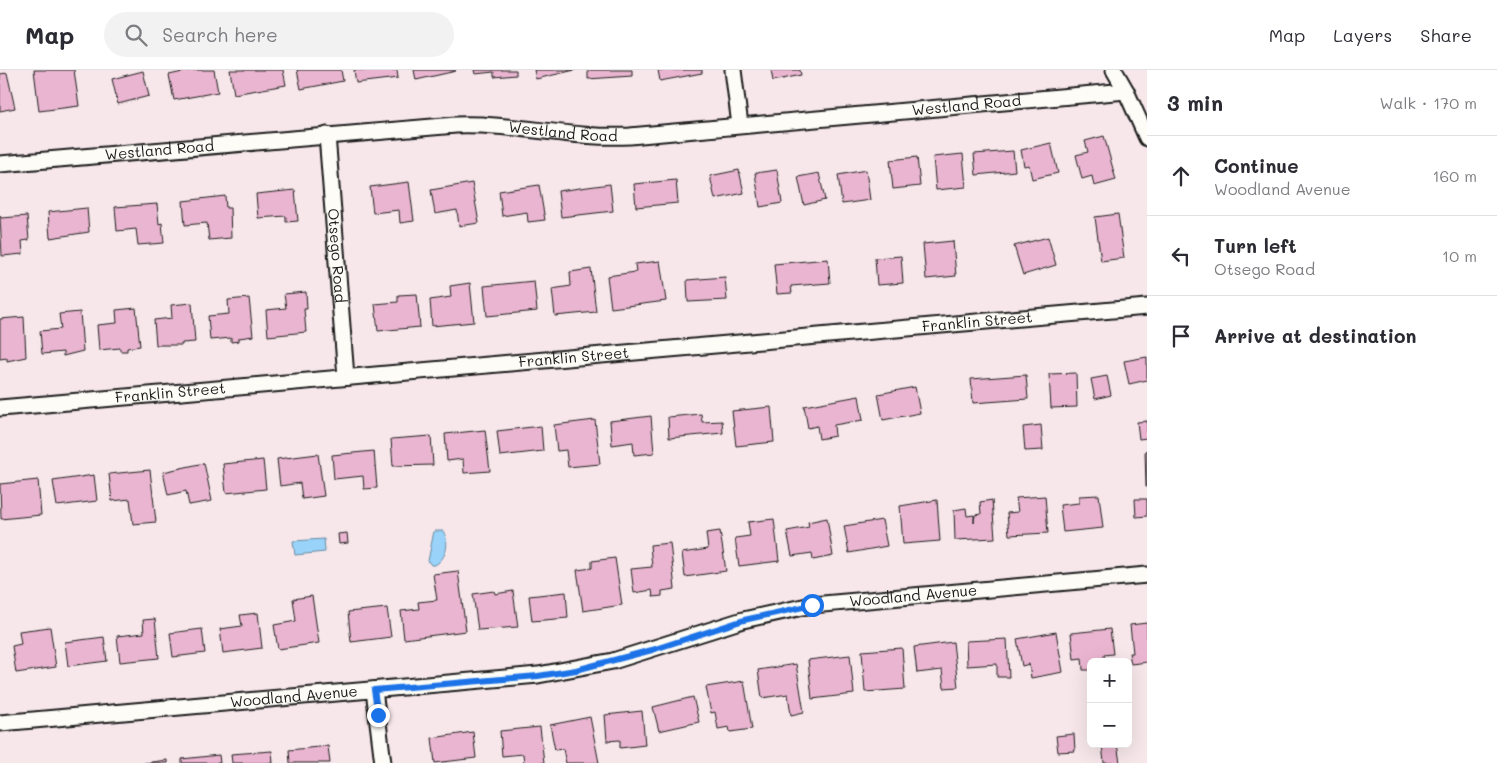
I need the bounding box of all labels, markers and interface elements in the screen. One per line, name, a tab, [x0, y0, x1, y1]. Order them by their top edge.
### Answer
search box	[104, 12, 454, 57]
text: Map	[25, 19, 74, 50]
icon: search	[122, 21, 150, 49]
text: Search here	[162, 22, 278, 47]
text: Map	[1269, 23, 1305, 47]
text: Layers	[1333, 23, 1392, 47]
text: Share	[1420, 23, 1472, 47]
text: 3 min	[1167, 89, 1223, 116]
street label: Westland Road	[911, 90, 1022, 119]
text: Walk · 170 m	[1379, 92, 1477, 113]
street label: Westland Road	[508, 116, 618, 145]
street label: Westland Road	[104, 135, 215, 164]
text: Continue	[1214, 153, 1299, 178]
icon: ahead	[1167, 162, 1195, 190]
text: 160 m	[1432, 165, 1477, 186]
text: Woodland Avenue	[1214, 178, 1351, 199]
street label: Otsego Road	[324, 207, 351, 304]
text: Turn left	[1214, 233, 1297, 258]
icon: left	[1167, 242, 1195, 270]
text: 10 m	[1442, 245, 1477, 266]
text: Otsego Road	[1214, 258, 1315, 279]
street label: Franklin Street	[921, 306, 1033, 336]
icon: arrive	[1167, 322, 1195, 350]
text: Arrive at destination	[1214, 323, 1417, 348]
street label: Franklin Street	[518, 342, 630, 371]
street label: Franklin Street	[114, 377, 226, 407]
street label: Woodland Avenue	[848, 579, 978, 611]
route start	[801, 594, 824, 617]
map controls	[1087, 658, 1132, 748]
button: +	[1087, 658, 1132, 703]
street label: Woodland Avenue	[229, 680, 358, 711]
button: −	[1087, 703, 1132, 748]
route end	[367, 704, 390, 727]

